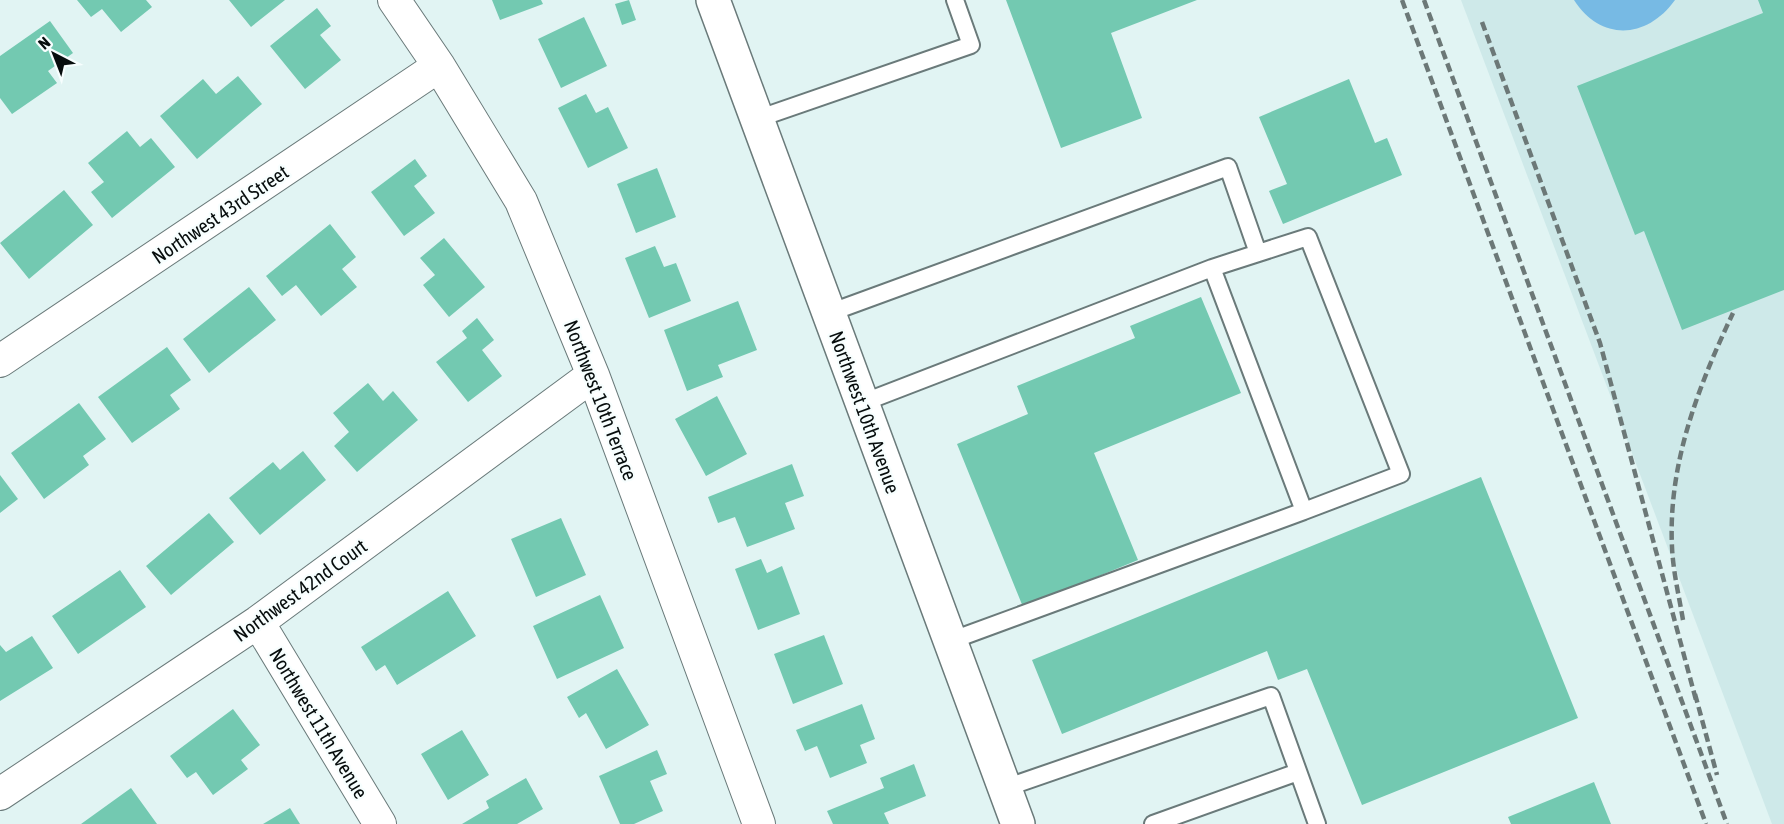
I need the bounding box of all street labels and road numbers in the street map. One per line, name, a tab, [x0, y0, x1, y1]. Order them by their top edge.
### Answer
street label: Northwest 43rd Street	[147, 160, 293, 268]
street label: Northwest 10th Terrace	[560, 317, 642, 483]
street label: Northwest 10th Avenue	[825, 328, 905, 496]
street label: Northwest 42nd Court	[229, 534, 371, 646]
street label: Northwest 11th Avenue	[265, 644, 373, 802]

